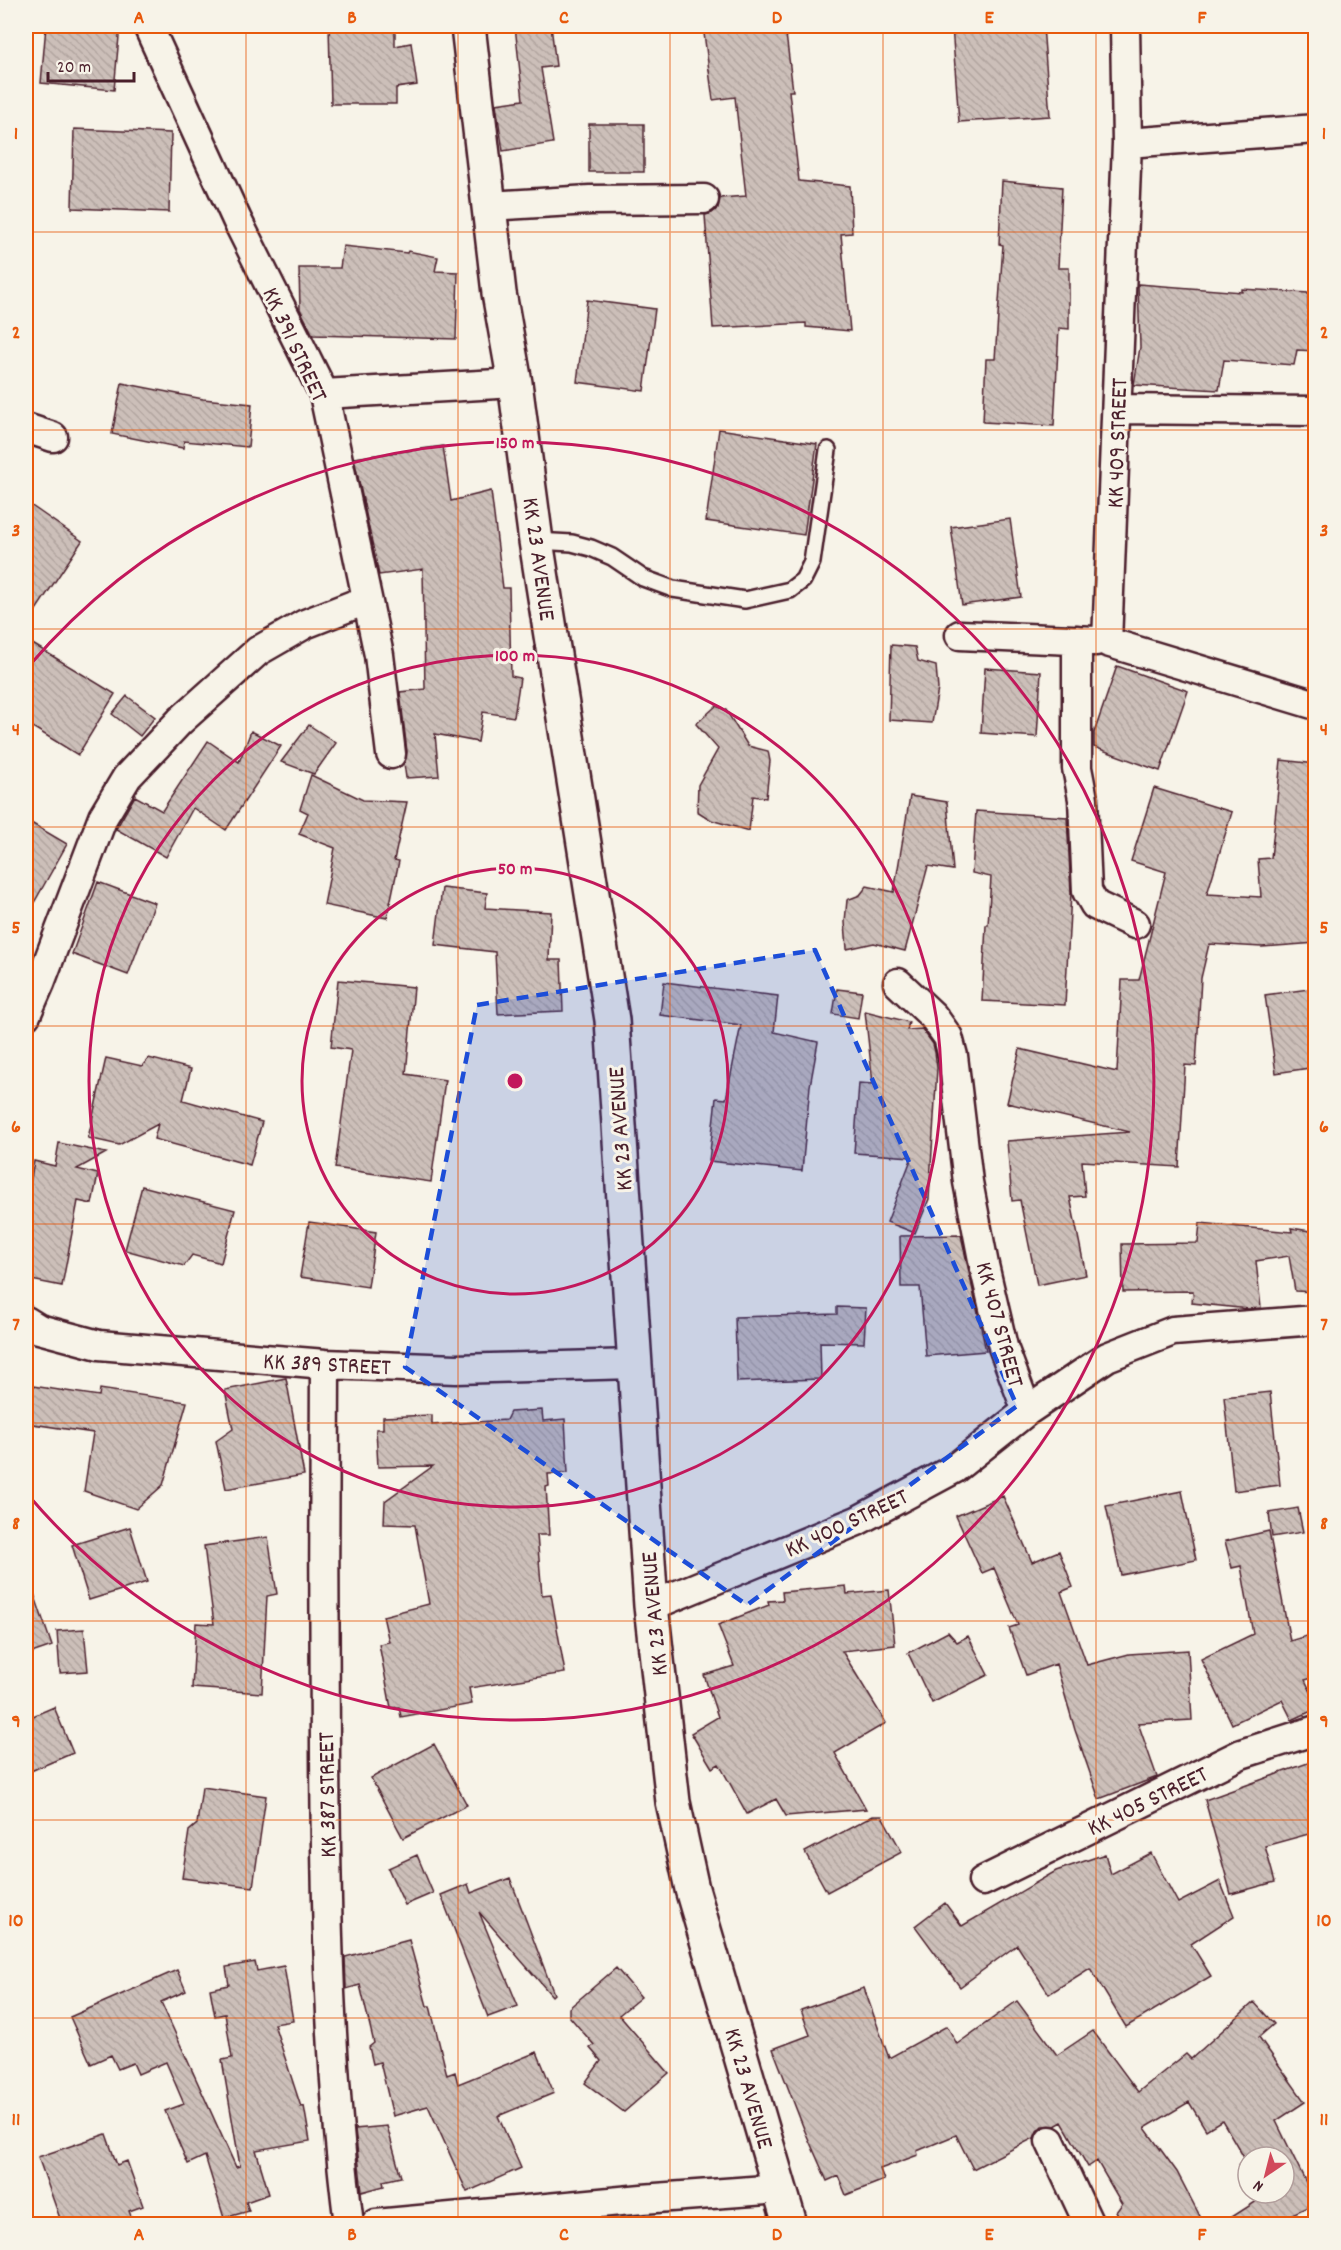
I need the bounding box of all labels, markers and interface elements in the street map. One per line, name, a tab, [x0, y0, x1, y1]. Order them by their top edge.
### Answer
text: A	[134, 5, 145, 33]
text: B	[347, 5, 357, 33]
text: C	[559, 5, 569, 33]
text: D	[772, 5, 783, 33]
text: E	[984, 5, 994, 33]
text: F	[1198, 5, 1208, 33]
scale bar	[48, 45, 134, 83]
text: 20 m	[57, 56, 91, 81]
text: 1	[14, 121, 18, 149]
text: 1	[1322, 121, 1326, 149]
street label: KK 391 STREET	[252, 282, 335, 409]
text: 2	[12, 320, 20, 348]
text: 2	[1320, 320, 1328, 348]
street label: KK 409 STREET	[1100, 377, 1138, 509]
text: 150 m	[496, 432, 534, 457]
street label: KK 23 AVENUE	[512, 496, 563, 623]
text: 3	[12, 518, 20, 546]
text: 3	[1320, 518, 1328, 546]
text: 100 m	[495, 645, 535, 670]
text: 4	[12, 717, 20, 745]
text: 4	[1320, 717, 1328, 745]
text: 50 m	[498, 858, 532, 883]
text: 5	[11, 915, 21, 943]
text: 5	[1319, 915, 1329, 943]
street label: KK 23 AVENUE	[601, 1066, 643, 1192]
centre of rings	[505, 1071, 525, 1091]
text: 6	[11, 1114, 21, 1142]
text: 6	[1319, 1114, 1329, 1142]
street label: KK 407 STREET	[965, 1258, 1031, 1392]
text: 7	[12, 1312, 20, 1340]
text: 7	[1320, 1312, 1328, 1340]
street label: KK 389 STREET	[262, 1346, 392, 1386]
street label: KK 400 STREET	[780, 1481, 915, 1568]
text: 8	[12, 1511, 20, 1539]
text: 8	[1320, 1511, 1328, 1539]
street label: KK 23 AVENUE	[634, 1550, 678, 1677]
text: 9	[11, 1709, 21, 1737]
text: 9	[1319, 1709, 1329, 1737]
street label: KK 387 STREET	[311, 1731, 347, 1858]
street label: KK 405 STREET	[1082, 1759, 1215, 1847]
text: 10	[8, 1908, 24, 1936]
text: 10	[1316, 1908, 1332, 1936]
street label: KK 23 AVENUE	[714, 2024, 781, 2153]
text: 11	[12, 2107, 20, 2135]
text: 11	[1320, 2107, 1328, 2135]
north arrow	[1236, 2145, 1296, 2205]
text: N	[1249, 2173, 1269, 2197]
text: A	[134, 2222, 145, 2250]
text: B	[347, 2222, 357, 2250]
text: C	[559, 2222, 569, 2250]
text: D	[772, 2222, 783, 2250]
text: E	[984, 2222, 994, 2250]
text: F	[1198, 2222, 1208, 2250]

